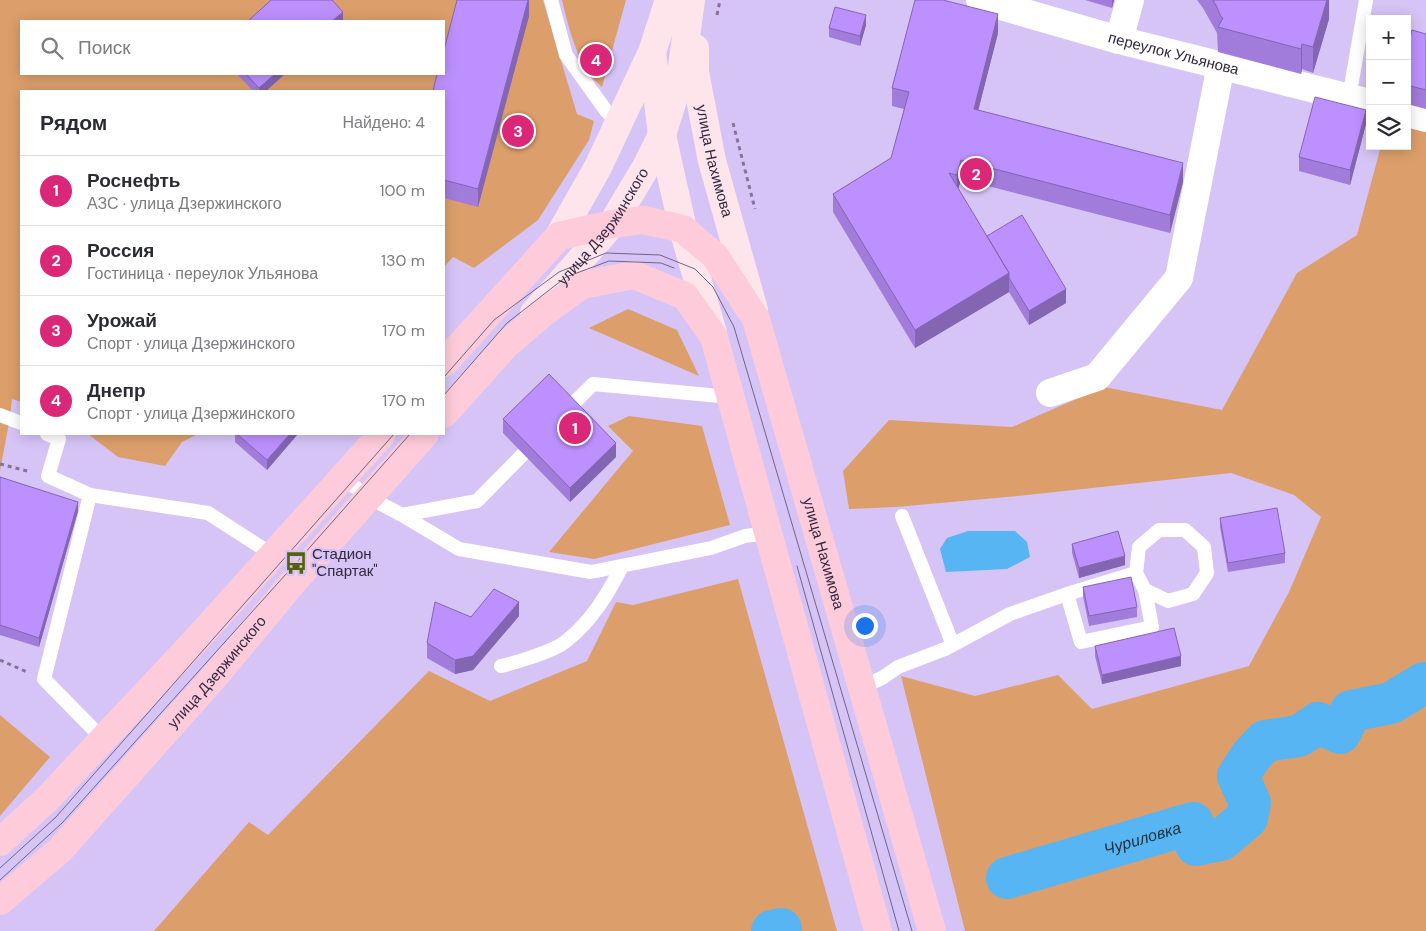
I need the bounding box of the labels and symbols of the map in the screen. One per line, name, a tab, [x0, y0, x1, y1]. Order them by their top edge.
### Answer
street label: переулок Ульянова	[1106, 27, 1242, 80]
pin: 4	[580, 41, 612, 79]
street label: улица Нахимова	[691, 103, 738, 220]
pin: 3	[502, 112, 534, 150]
pin: 2	[960, 155, 992, 193]
street label: улица Дзержинского	[553, 164, 653, 290]
pin: 1	[559, 409, 591, 447]
street label: улица Нахимова	[798, 495, 849, 612]
place label: Стадион "Спартак"	[312, 544, 378, 581]
bus stop icon: Стадион "Спартак"	[283, 550, 309, 576]
street label: улица Дзержинского	[163, 612, 271, 733]
your location	[852, 613, 878, 639]
water label: Чуриловка	[1101, 817, 1183, 859]

